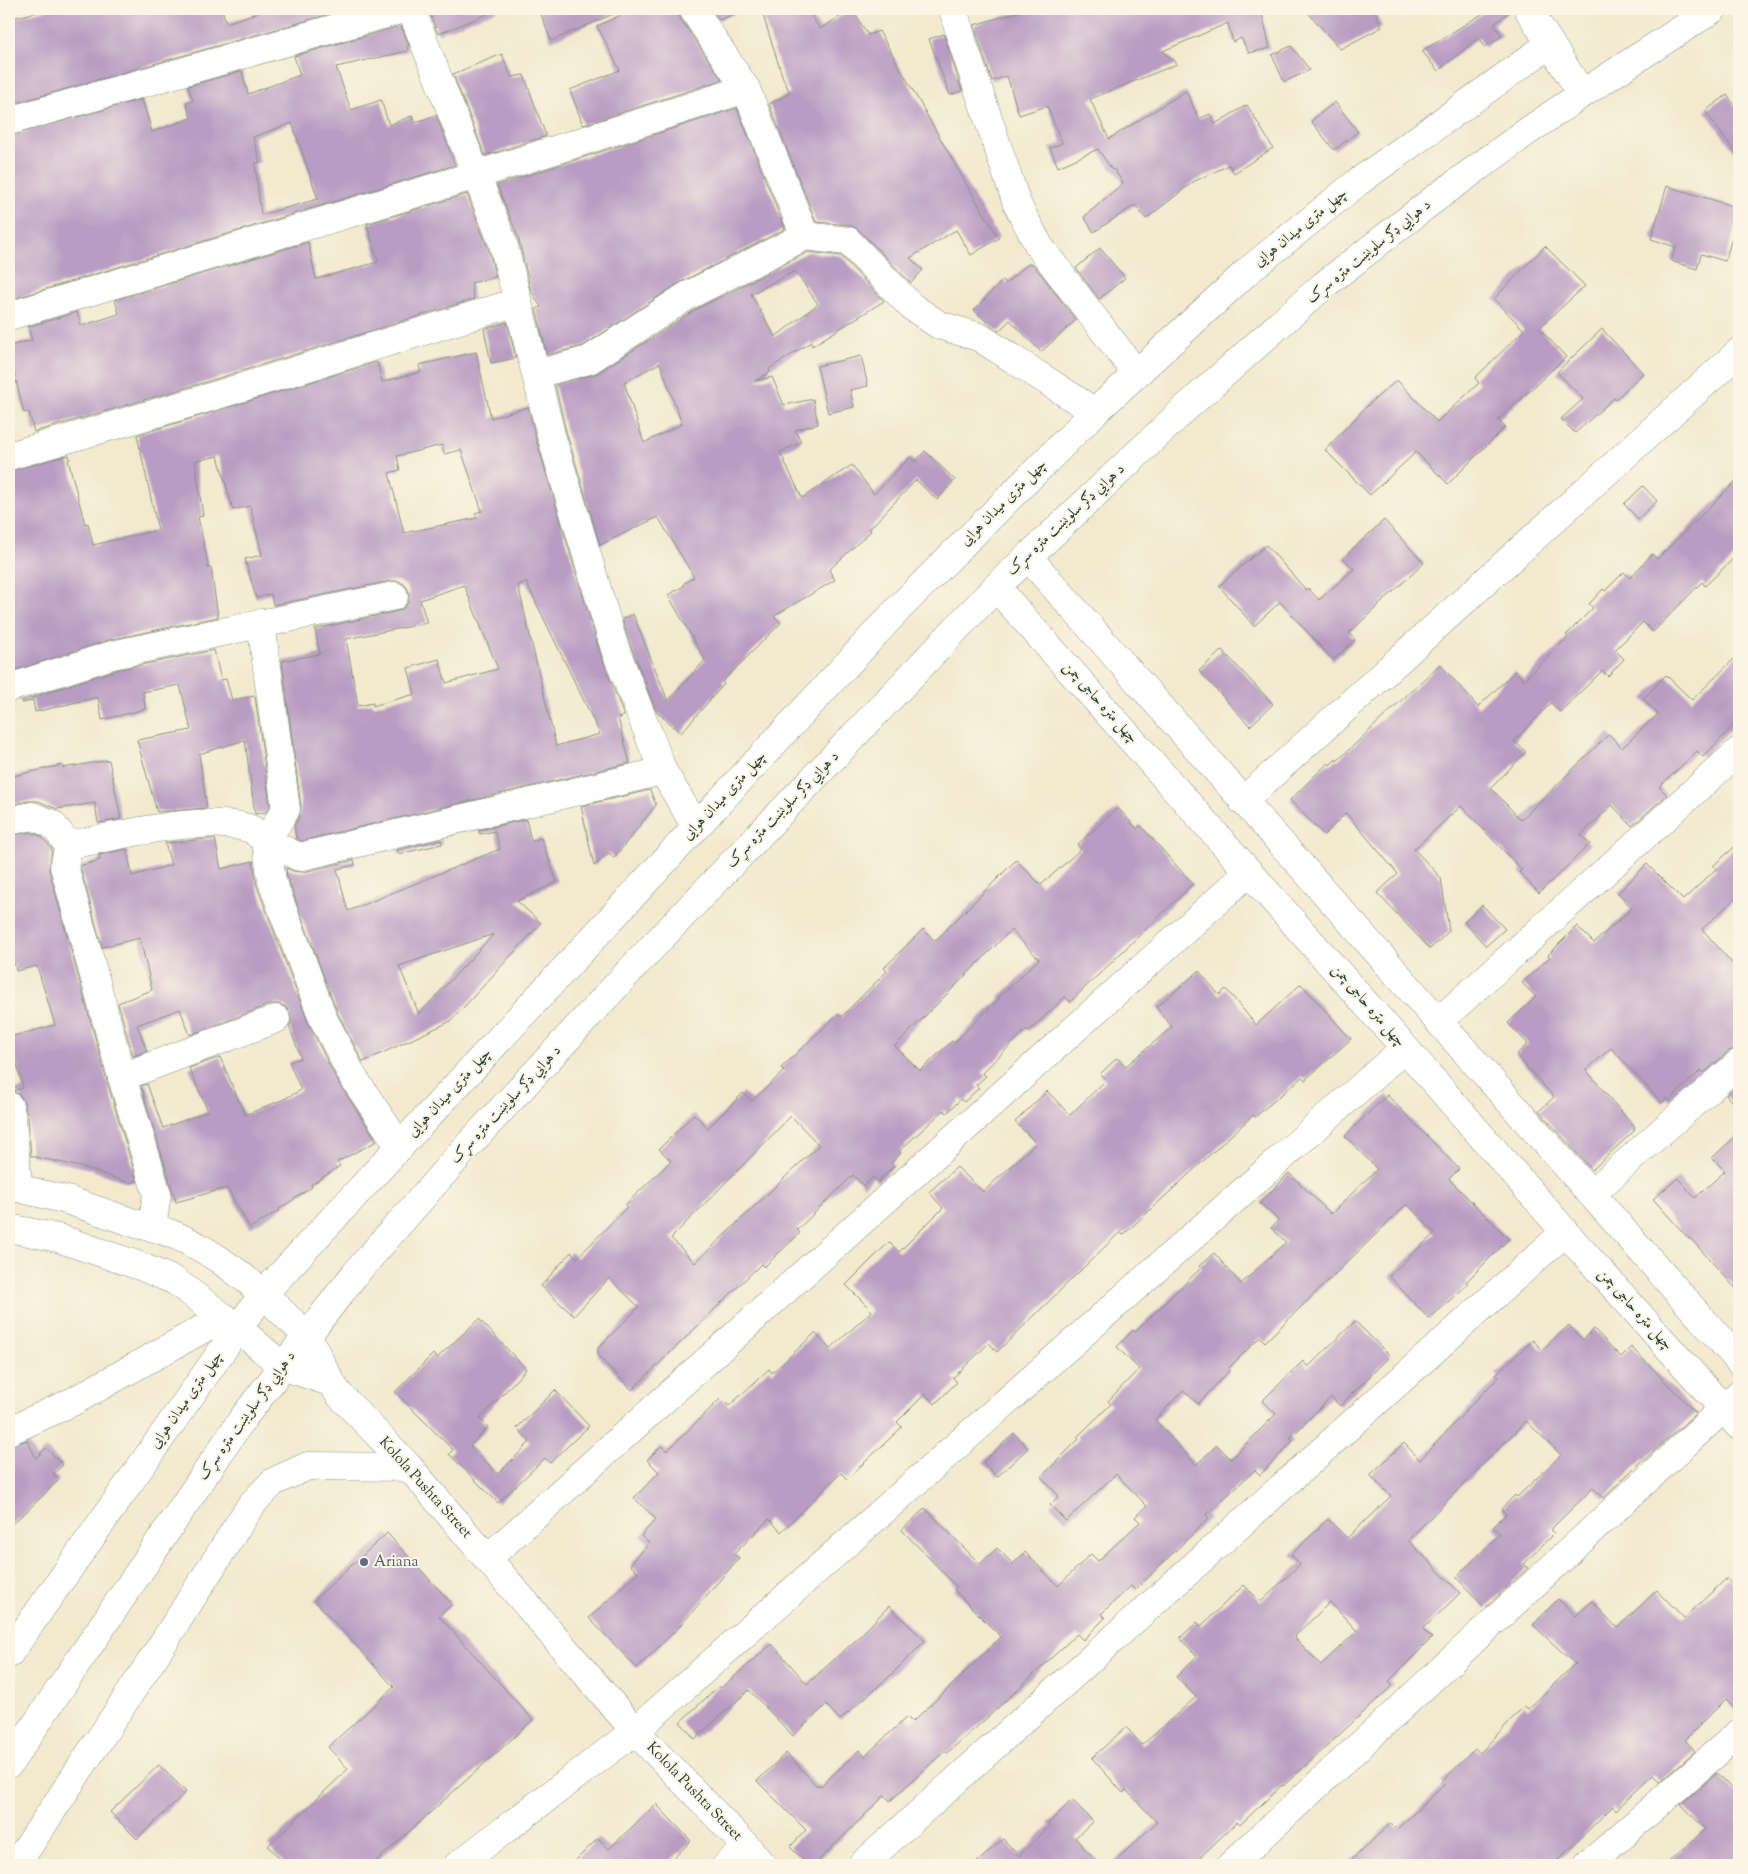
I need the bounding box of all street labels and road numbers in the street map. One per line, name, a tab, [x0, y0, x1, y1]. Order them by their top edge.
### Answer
street label: چهل متری میدان هوایی	[1250, 184, 1352, 272]
street label: د هوايي ډګر سلویښت متره سړک	[1302, 195, 1436, 309]
street label: چهل متری میدان هوایی	[956, 455, 1052, 551]
street label: د هوايي ډګر سلویښت متره سړک	[1002, 459, 1130, 581]
street label: چهل متره حاجی چمن	[1058, 657, 1142, 749]
street label: چهل متری میدان هوایی	[678, 747, 772, 845]
street label: د هوايي ډګر سلویښت متره سړک	[722, 747, 844, 873]
street label: چهل متره حاجی چمن	[1326, 960, 1410, 1052]
street label: د هوايي ډګر سلویښت متره سړک	[445, 1041, 567, 1169]
street label: چهل متری میدان هوایی	[403, 1044, 497, 1142]
street label: چهل متره حاجی چمن	[1593, 1264, 1677, 1356]
street label: چهل متری میدان هوایی	[145, 1347, 229, 1453]
street label: د هوايي ډګر سلویښت متره سړک	[193, 1347, 301, 1485]
street label: Kolola Pushta Street	[374, 1433, 476, 1543]
street label: Kolola Pushta Street	[641, 1738, 747, 1846]

